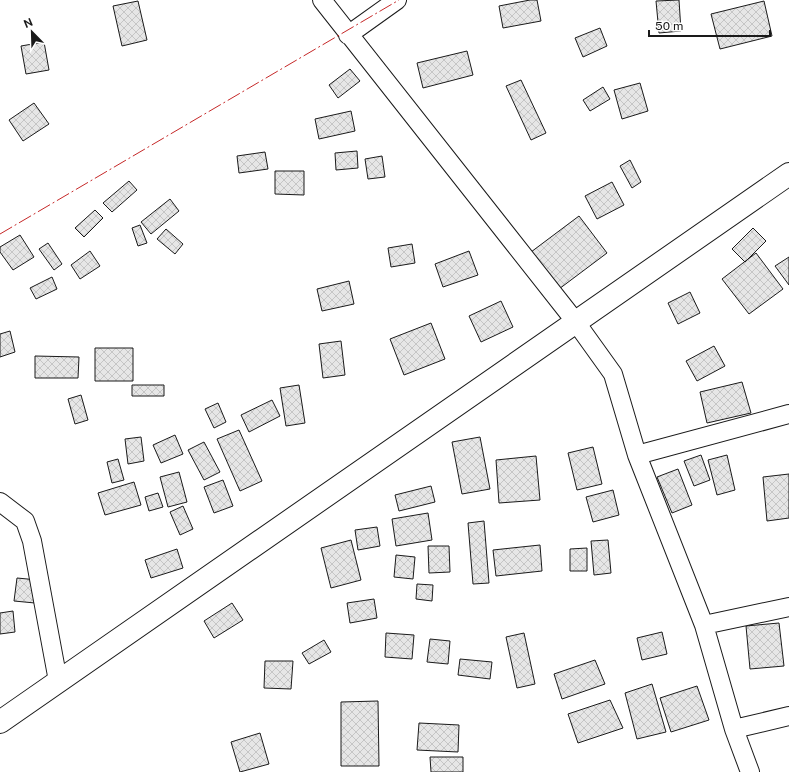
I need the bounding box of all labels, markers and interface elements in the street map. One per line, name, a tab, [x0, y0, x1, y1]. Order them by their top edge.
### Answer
north arrow	[12, 12, 52, 52]
scale bar	[649, 12, 770, 38]
text: N	[22, 16, 34, 30]
text: 50 m	[655, 19, 683, 33]

